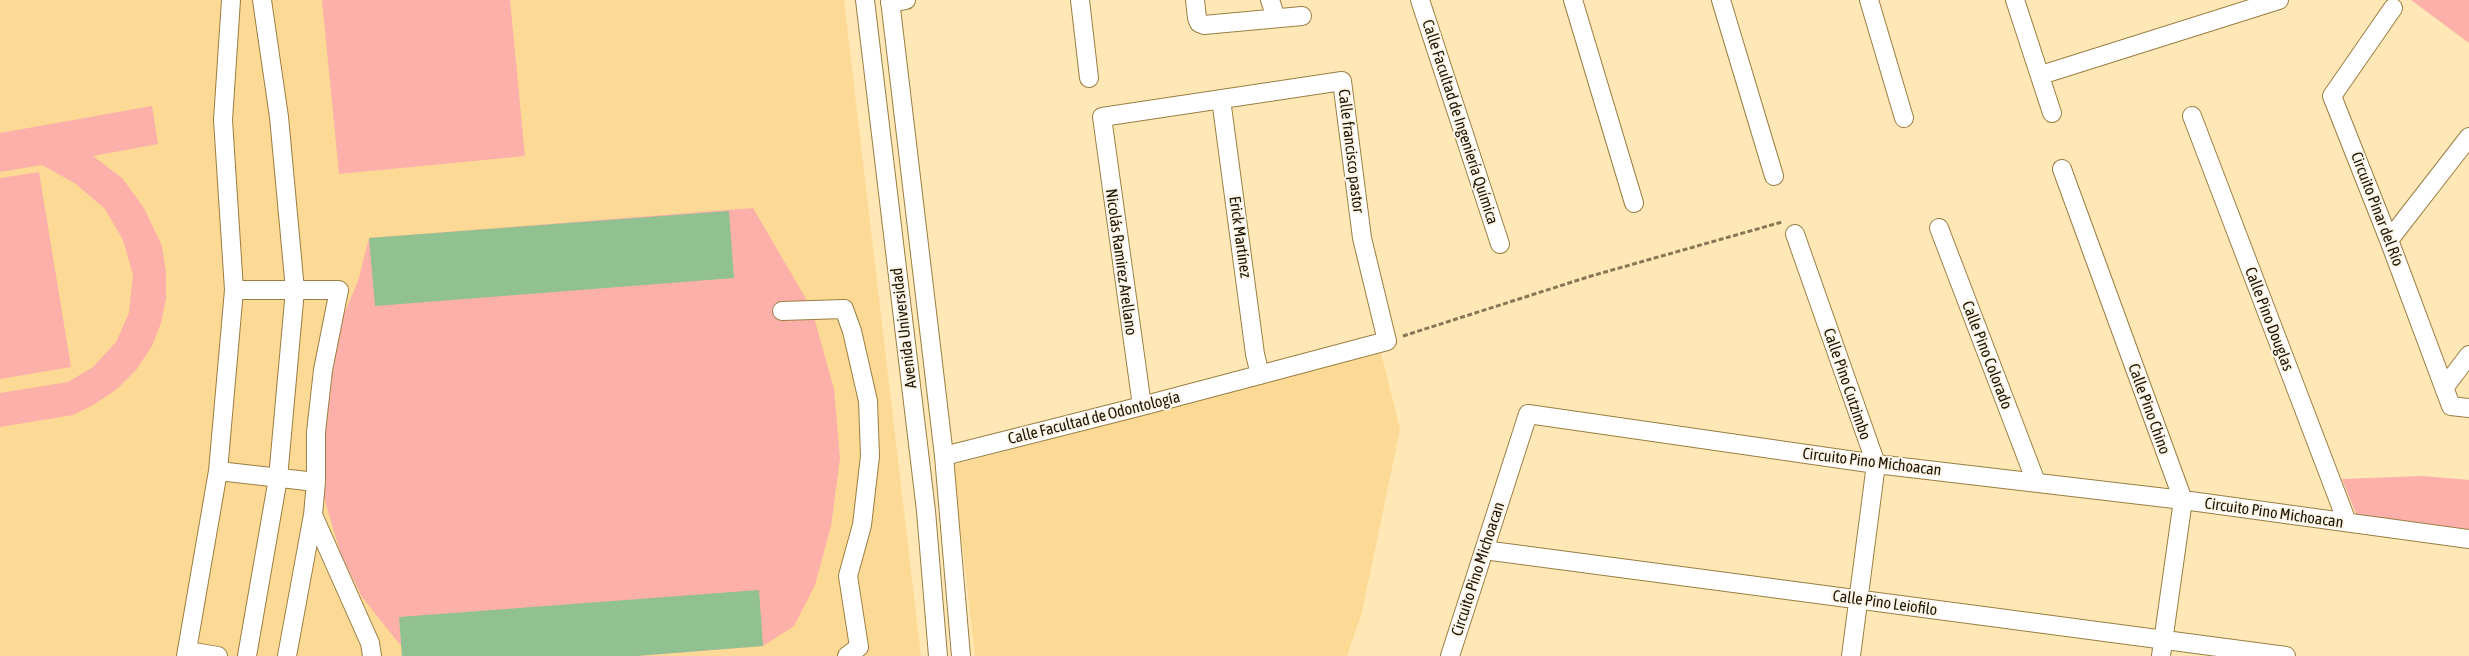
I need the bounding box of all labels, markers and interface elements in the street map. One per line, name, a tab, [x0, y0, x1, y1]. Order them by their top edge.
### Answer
street label: Calle Facultad de Ingenierίa Quίmica	[1418, 17, 1502, 227]
street label: Calle francisco pastor	[1334, 88, 1368, 214]
street label: Circuito Pinar del Río	[2346, 149, 2408, 269]
street label: Nicolás Ramirez Arellano	[1101, 188, 1141, 336]
street label: Erick Martínez	[1225, 195, 1255, 279]
street label: Calle Pino Douglas	[2240, 264, 2298, 374]
street label: Avenida Universidad	[887, 267, 921, 389]
street label: Calle Pino Colorado	[1958, 298, 2016, 412]
street label: Calle Pino Cutzimbo	[1819, 326, 1875, 442]
street label: Calle Pino Chino	[2124, 361, 2174, 457]
street label: Calle Facultad de Odontología	[1006, 387, 1182, 449]
street label: Circuito Pino Michoacan	[1801, 444, 1943, 480]
street label: Circuito Pino Michoacan	[2203, 494, 2345, 532]
street label: Circuito Pino Michoacan	[1447, 499, 1509, 639]
street label: Calle Pino Leiofilo	[1831, 586, 1939, 620]

